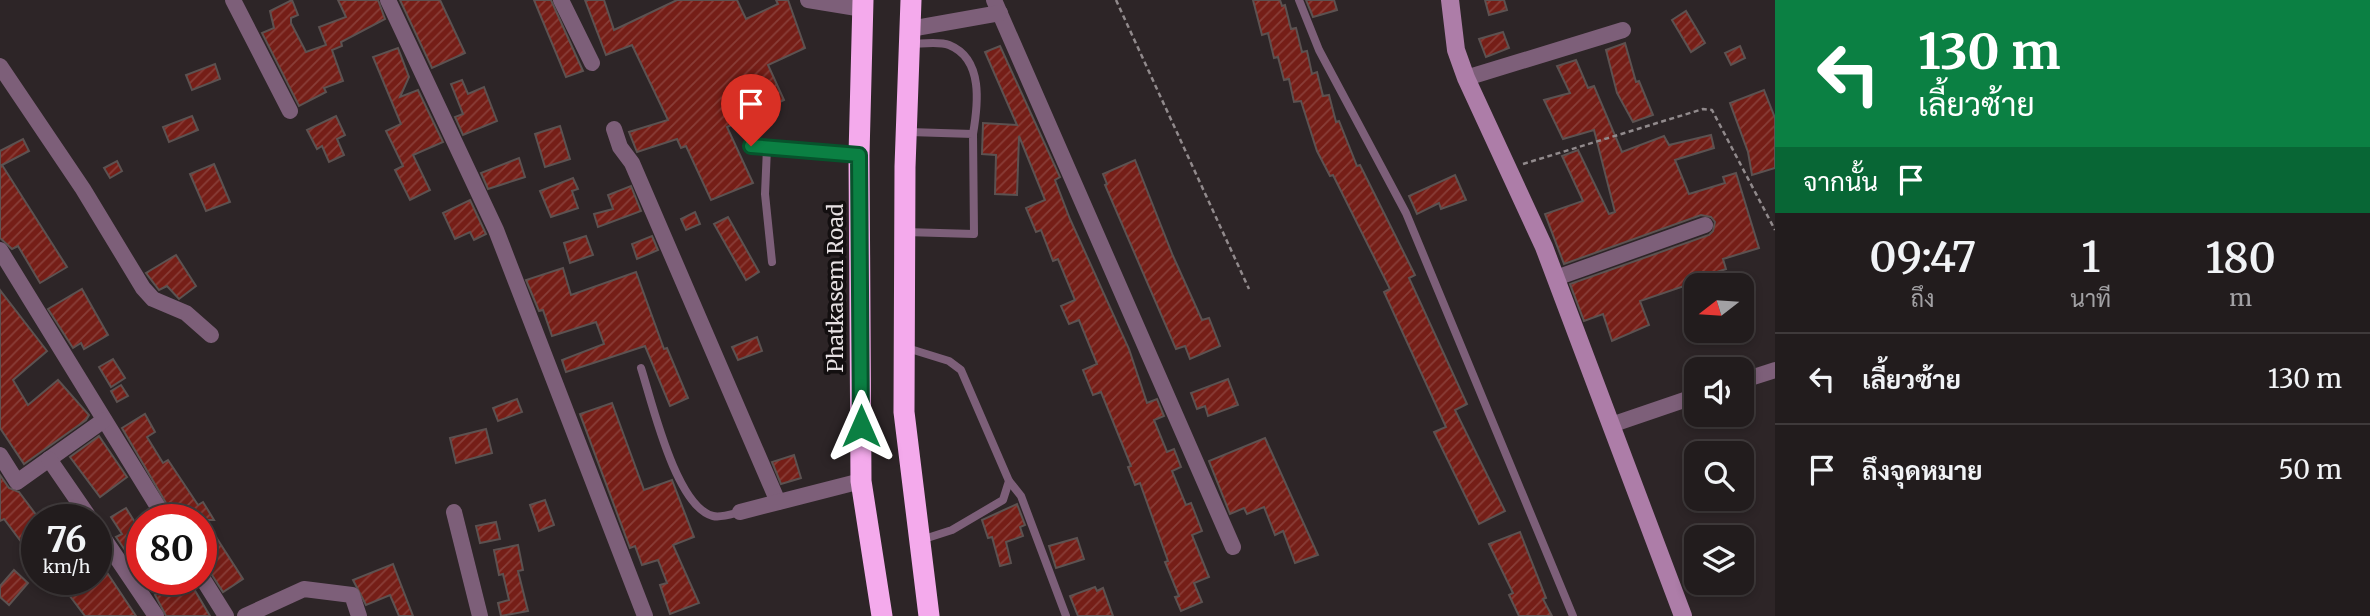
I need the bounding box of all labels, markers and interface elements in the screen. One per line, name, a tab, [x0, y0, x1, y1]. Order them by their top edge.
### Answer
text: 130 m	[1918, 21, 2061, 82]
icon: left	[1803, 28, 1894, 119]
pin	[721, 74, 781, 146]
icon: arrive	[732, 85, 770, 123]
text: เลี้ยวซ้าย	[1918, 85, 2035, 125]
icon: arrive	[1892, 161, 1930, 199]
text: จากนั้น	[1803, 165, 1878, 198]
street label: Phatkasem Road	[822, 203, 849, 373]
text: 09:47	[1869, 231, 1976, 283]
text: 1	[2081, 231, 2100, 283]
text: 180	[2205, 232, 2276, 284]
north arrow	[1684, 273, 1754, 343]
map controls	[1684, 273, 1754, 595]
text: m	[2229, 283, 2252, 312]
text: ถึง	[1911, 284, 1935, 313]
text: นาที	[2070, 284, 2111, 313]
button: sound	[1684, 357, 1754, 427]
icon: left	[1803, 360, 1841, 398]
text: 130 m	[2268, 362, 2342, 395]
text: เลี้ยวซ้าย	[1862, 363, 1961, 396]
position arrow	[824, 389, 898, 463]
button: search	[1684, 441, 1754, 511]
icon: arrive	[1803, 451, 1841, 489]
text: 50 m	[2278, 453, 2342, 486]
text: ถึงจุดหมาย	[1862, 454, 1983, 487]
speed limit sign: 80	[126, 504, 217, 595]
text: 76	[46, 518, 87, 562]
button: layers	[1684, 525, 1754, 595]
text: km/h	[43, 555, 90, 578]

